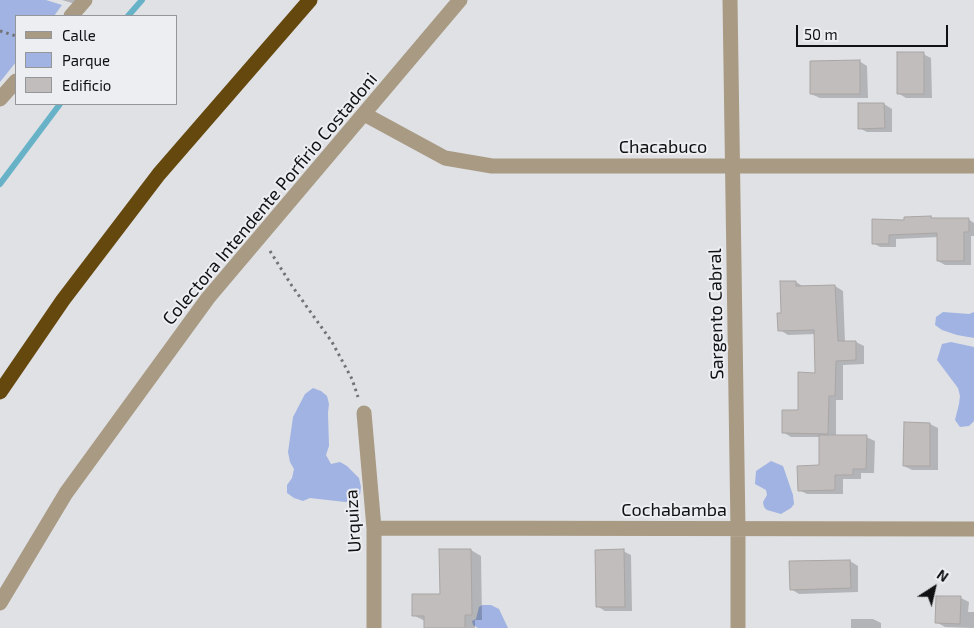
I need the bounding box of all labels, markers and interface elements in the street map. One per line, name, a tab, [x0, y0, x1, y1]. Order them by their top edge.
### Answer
legend	[15, 15, 178, 105]
scale bar	[799, 15, 952, 47]
text: 50 m	[804, 25, 838, 43]
text: Calle	[62, 26, 96, 44]
text: Parque	[62, 51, 110, 69]
street label: Colectora Intendente Porfirio Costadoni	[158, 69, 382, 329]
text: Edificio	[62, 76, 111, 94]
street label: Chacabuco	[619, 136, 707, 158]
street label: Sargento Cabral	[704, 248, 728, 380]
street label: Urquiza	[341, 489, 365, 553]
street label: Cochabamba	[621, 499, 727, 521]
north arrow	[909, 563, 959, 613]
text: N	[934, 565, 952, 585]

